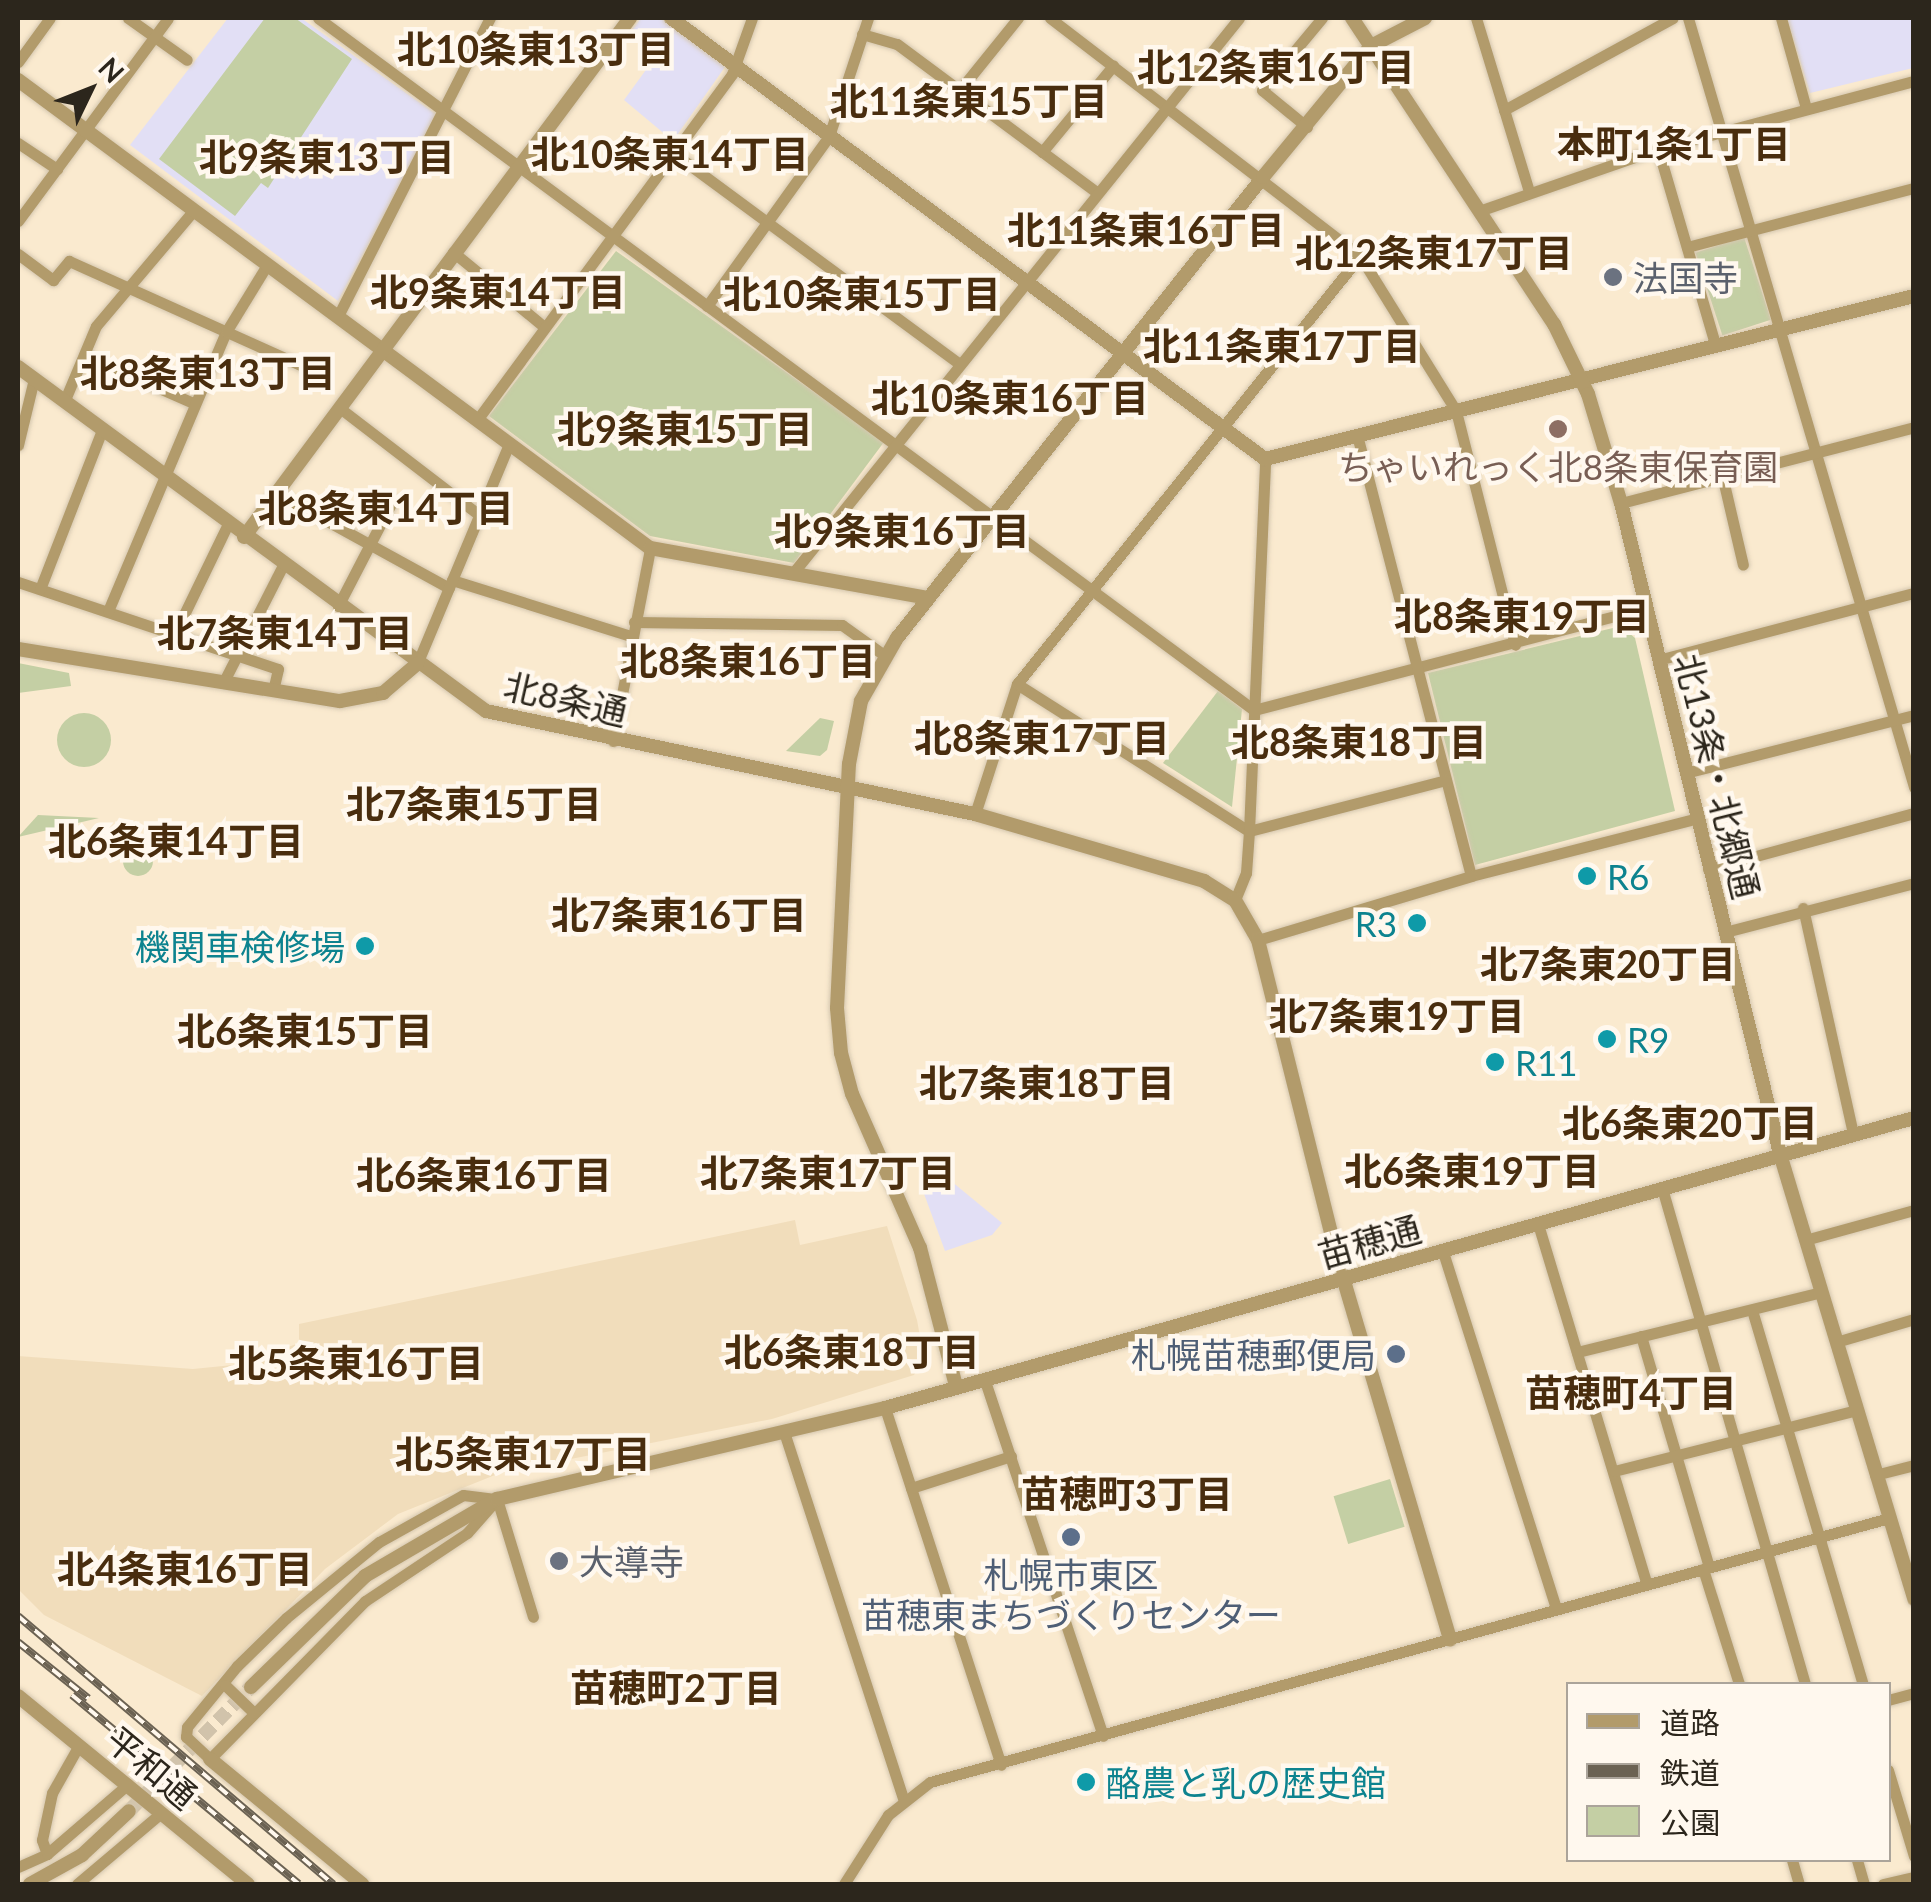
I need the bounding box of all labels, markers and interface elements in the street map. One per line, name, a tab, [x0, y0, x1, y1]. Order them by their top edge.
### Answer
district label: 北10条東13丁目	[397, 26, 675, 72]
north arrow	[40, 40, 140, 140]
district label: 北12条東16丁目	[1137, 44, 1415, 90]
text: N	[92, 50, 132, 89]
district label: 北11条東15丁目	[830, 78, 1108, 124]
district label: 本町1条1丁目	[1557, 121, 1791, 167]
district label: 北10条東14丁目	[531, 131, 809, 177]
district label: 北9条東13丁目	[199, 134, 455, 180]
district label: 北11条東16丁目	[1007, 207, 1285, 253]
district label: 北12条東17丁目	[1295, 230, 1573, 276]
place label: 法国寺	[1633, 256, 1738, 298]
marker: 法国寺	[1602, 266, 1624, 288]
district label: 北9条東14丁目	[370, 269, 626, 315]
district label: 北10条東15丁目	[723, 271, 1001, 317]
district label: 北11条東17丁目	[1143, 323, 1421, 369]
district label: 北8条東13丁目	[80, 350, 336, 396]
district label: 北10条東16丁目	[871, 375, 1149, 421]
district label: 北9条東15丁目	[557, 406, 813, 452]
marker: ちゃいれっく北8条東保育園	[1547, 418, 1569, 440]
place label: ちゃいれっく北8条東保育園	[1338, 445, 1778, 487]
district label: 北8条東14丁目	[258, 485, 514, 531]
district label: 北9条東16丁目	[774, 508, 1030, 554]
district label: 北8条東19丁目	[1394, 593, 1650, 639]
district label: 北7条東14丁目	[157, 610, 413, 656]
district label: 北8条東16丁目	[620, 638, 876, 684]
street label: 北13条・北郷通	[1667, 649, 1769, 903]
street label: 北8条通	[500, 663, 632, 733]
district label: 北8条東17丁目	[914, 715, 1170, 761]
district label: 北8条東18丁目	[1231, 719, 1487, 765]
district label: 北7条東15丁目	[346, 781, 602, 827]
district label: 北6条東14丁目	[48, 818, 304, 864]
place label: R6	[1607, 855, 1649, 897]
marker: R6	[1576, 865, 1598, 887]
district label: 北7条東16丁目	[551, 892, 807, 938]
place label: R3	[1355, 902, 1397, 944]
marker: R3	[1406, 912, 1428, 934]
place label: 機関車検修場	[135, 925, 345, 967]
marker: 機関車検修場	[354, 935, 376, 957]
district label: 北7条東20丁目	[1480, 941, 1736, 987]
district label: 北7条東19丁目	[1269, 993, 1525, 1039]
district label: 北6条東15丁目	[177, 1008, 433, 1054]
place label: R9	[1627, 1018, 1669, 1060]
marker: R9	[1596, 1028, 1618, 1050]
place label: R11	[1515, 1041, 1578, 1083]
marker: R11	[1484, 1051, 1506, 1073]
district label: 北7条東18丁目	[919, 1060, 1175, 1106]
district label: 北6条東20丁目	[1562, 1100, 1818, 1146]
district label: 北6条東19丁目	[1344, 1148, 1600, 1194]
district label: 北7条東17丁目	[700, 1150, 956, 1196]
district label: 北6条東16丁目	[356, 1152, 612, 1198]
street label: 苗穂通	[1313, 1206, 1425, 1276]
district label: 北6条東18丁目	[724, 1329, 980, 1375]
place label: 札幌苗穂郵便局	[1131, 1333, 1376, 1375]
district label: 北5条東16丁目	[228, 1340, 484, 1386]
marker: 札幌苗穂郵便局	[1385, 1343, 1407, 1365]
district label: 苗穂町4丁目	[1525, 1370, 1737, 1416]
district label: 北5条東17丁目	[395, 1431, 651, 1477]
district label: 苗穂町3丁目	[1021, 1471, 1233, 1517]
marker: 札幌市東区 苗穂東まちづくりセンター	[1060, 1526, 1082, 1548]
place label: 大導寺	[579, 1540, 684, 1582]
district label: 北4条東16丁目	[57, 1546, 313, 1592]
marker: 大導寺	[548, 1550, 570, 1572]
place label: 札幌市東区 苗穂東まちづくりセンター	[861, 1553, 1281, 1635]
district label: 苗穂町2丁目	[570, 1665, 782, 1711]
legend	[1566, 1682, 1891, 1862]
text: 道路	[1660, 1704, 1720, 1740]
street label: 平和通	[98, 1717, 206, 1817]
text: 鉄道	[1660, 1754, 1720, 1790]
place label: 酪農と乳の歴史館	[1106, 1761, 1386, 1803]
marker: 酪農と乳の歴史館	[1075, 1771, 1097, 1793]
text: 公園	[1660, 1804, 1720, 1840]

